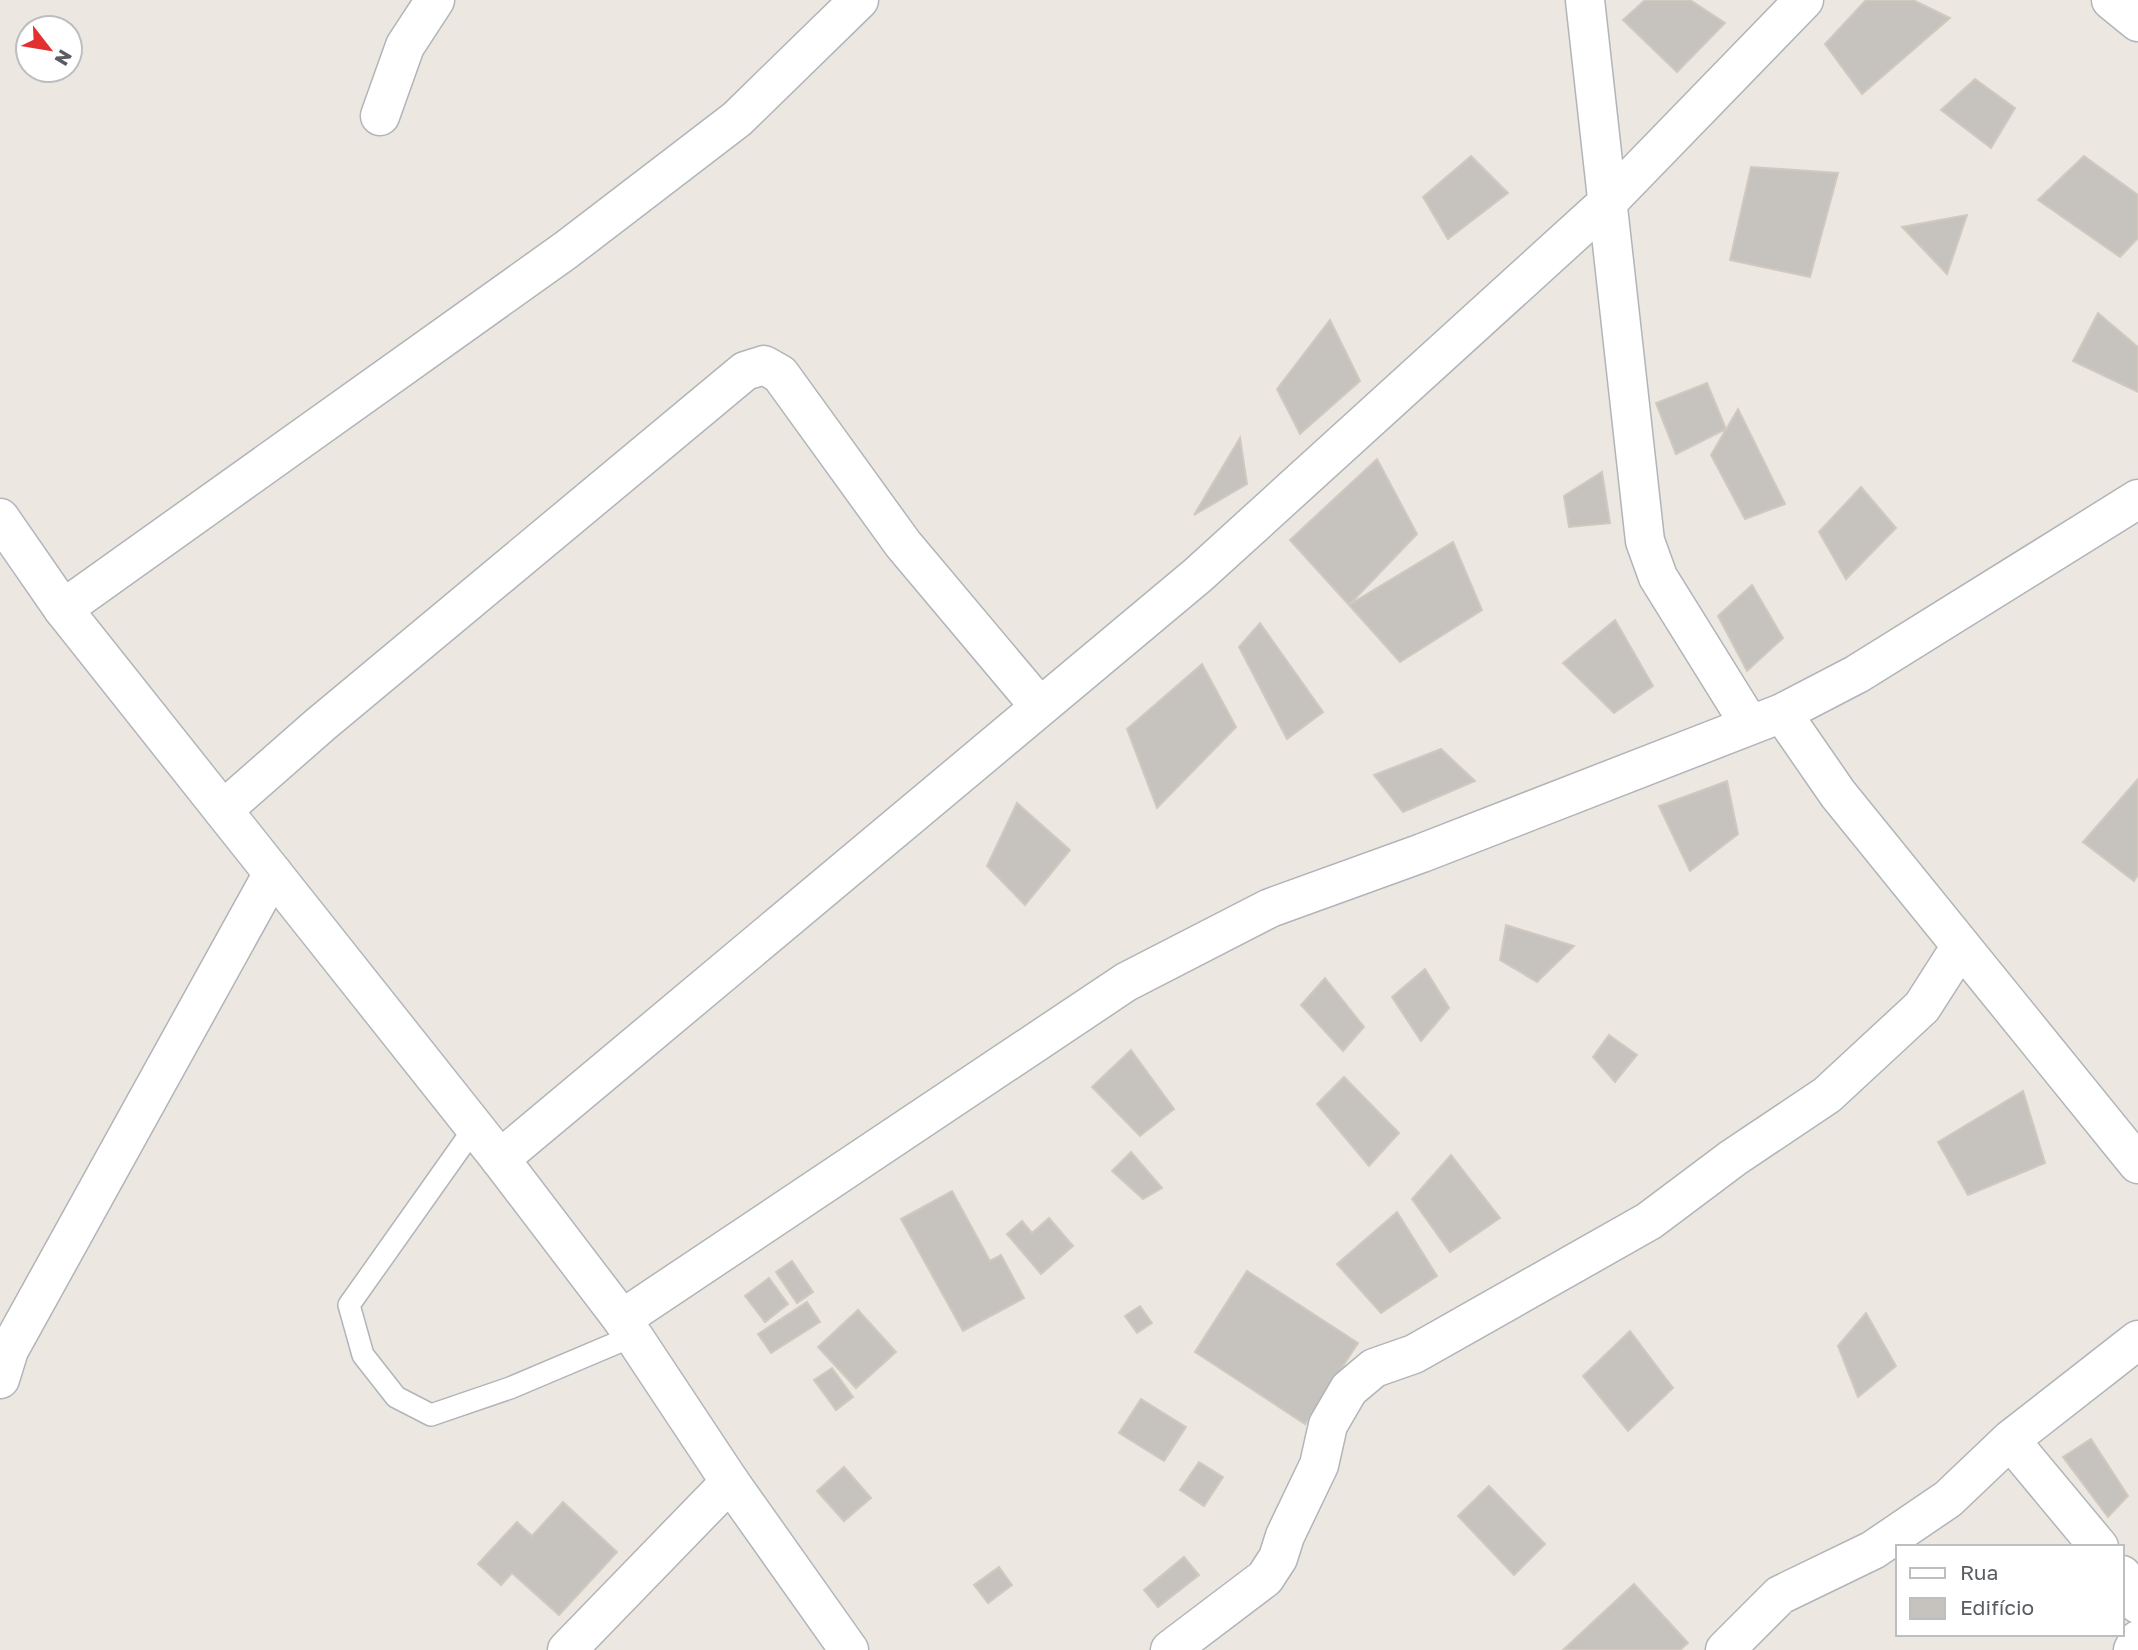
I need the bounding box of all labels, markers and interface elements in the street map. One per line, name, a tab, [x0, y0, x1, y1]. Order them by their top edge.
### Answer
north arrow	[14, 14, 84, 84]
text: N	[50, 46, 78, 70]
legend	[1896, 1545, 2124, 1636]
text: Rua	[1960, 1559, 1998, 1585]
text: Edifício	[1960, 1594, 2034, 1620]

